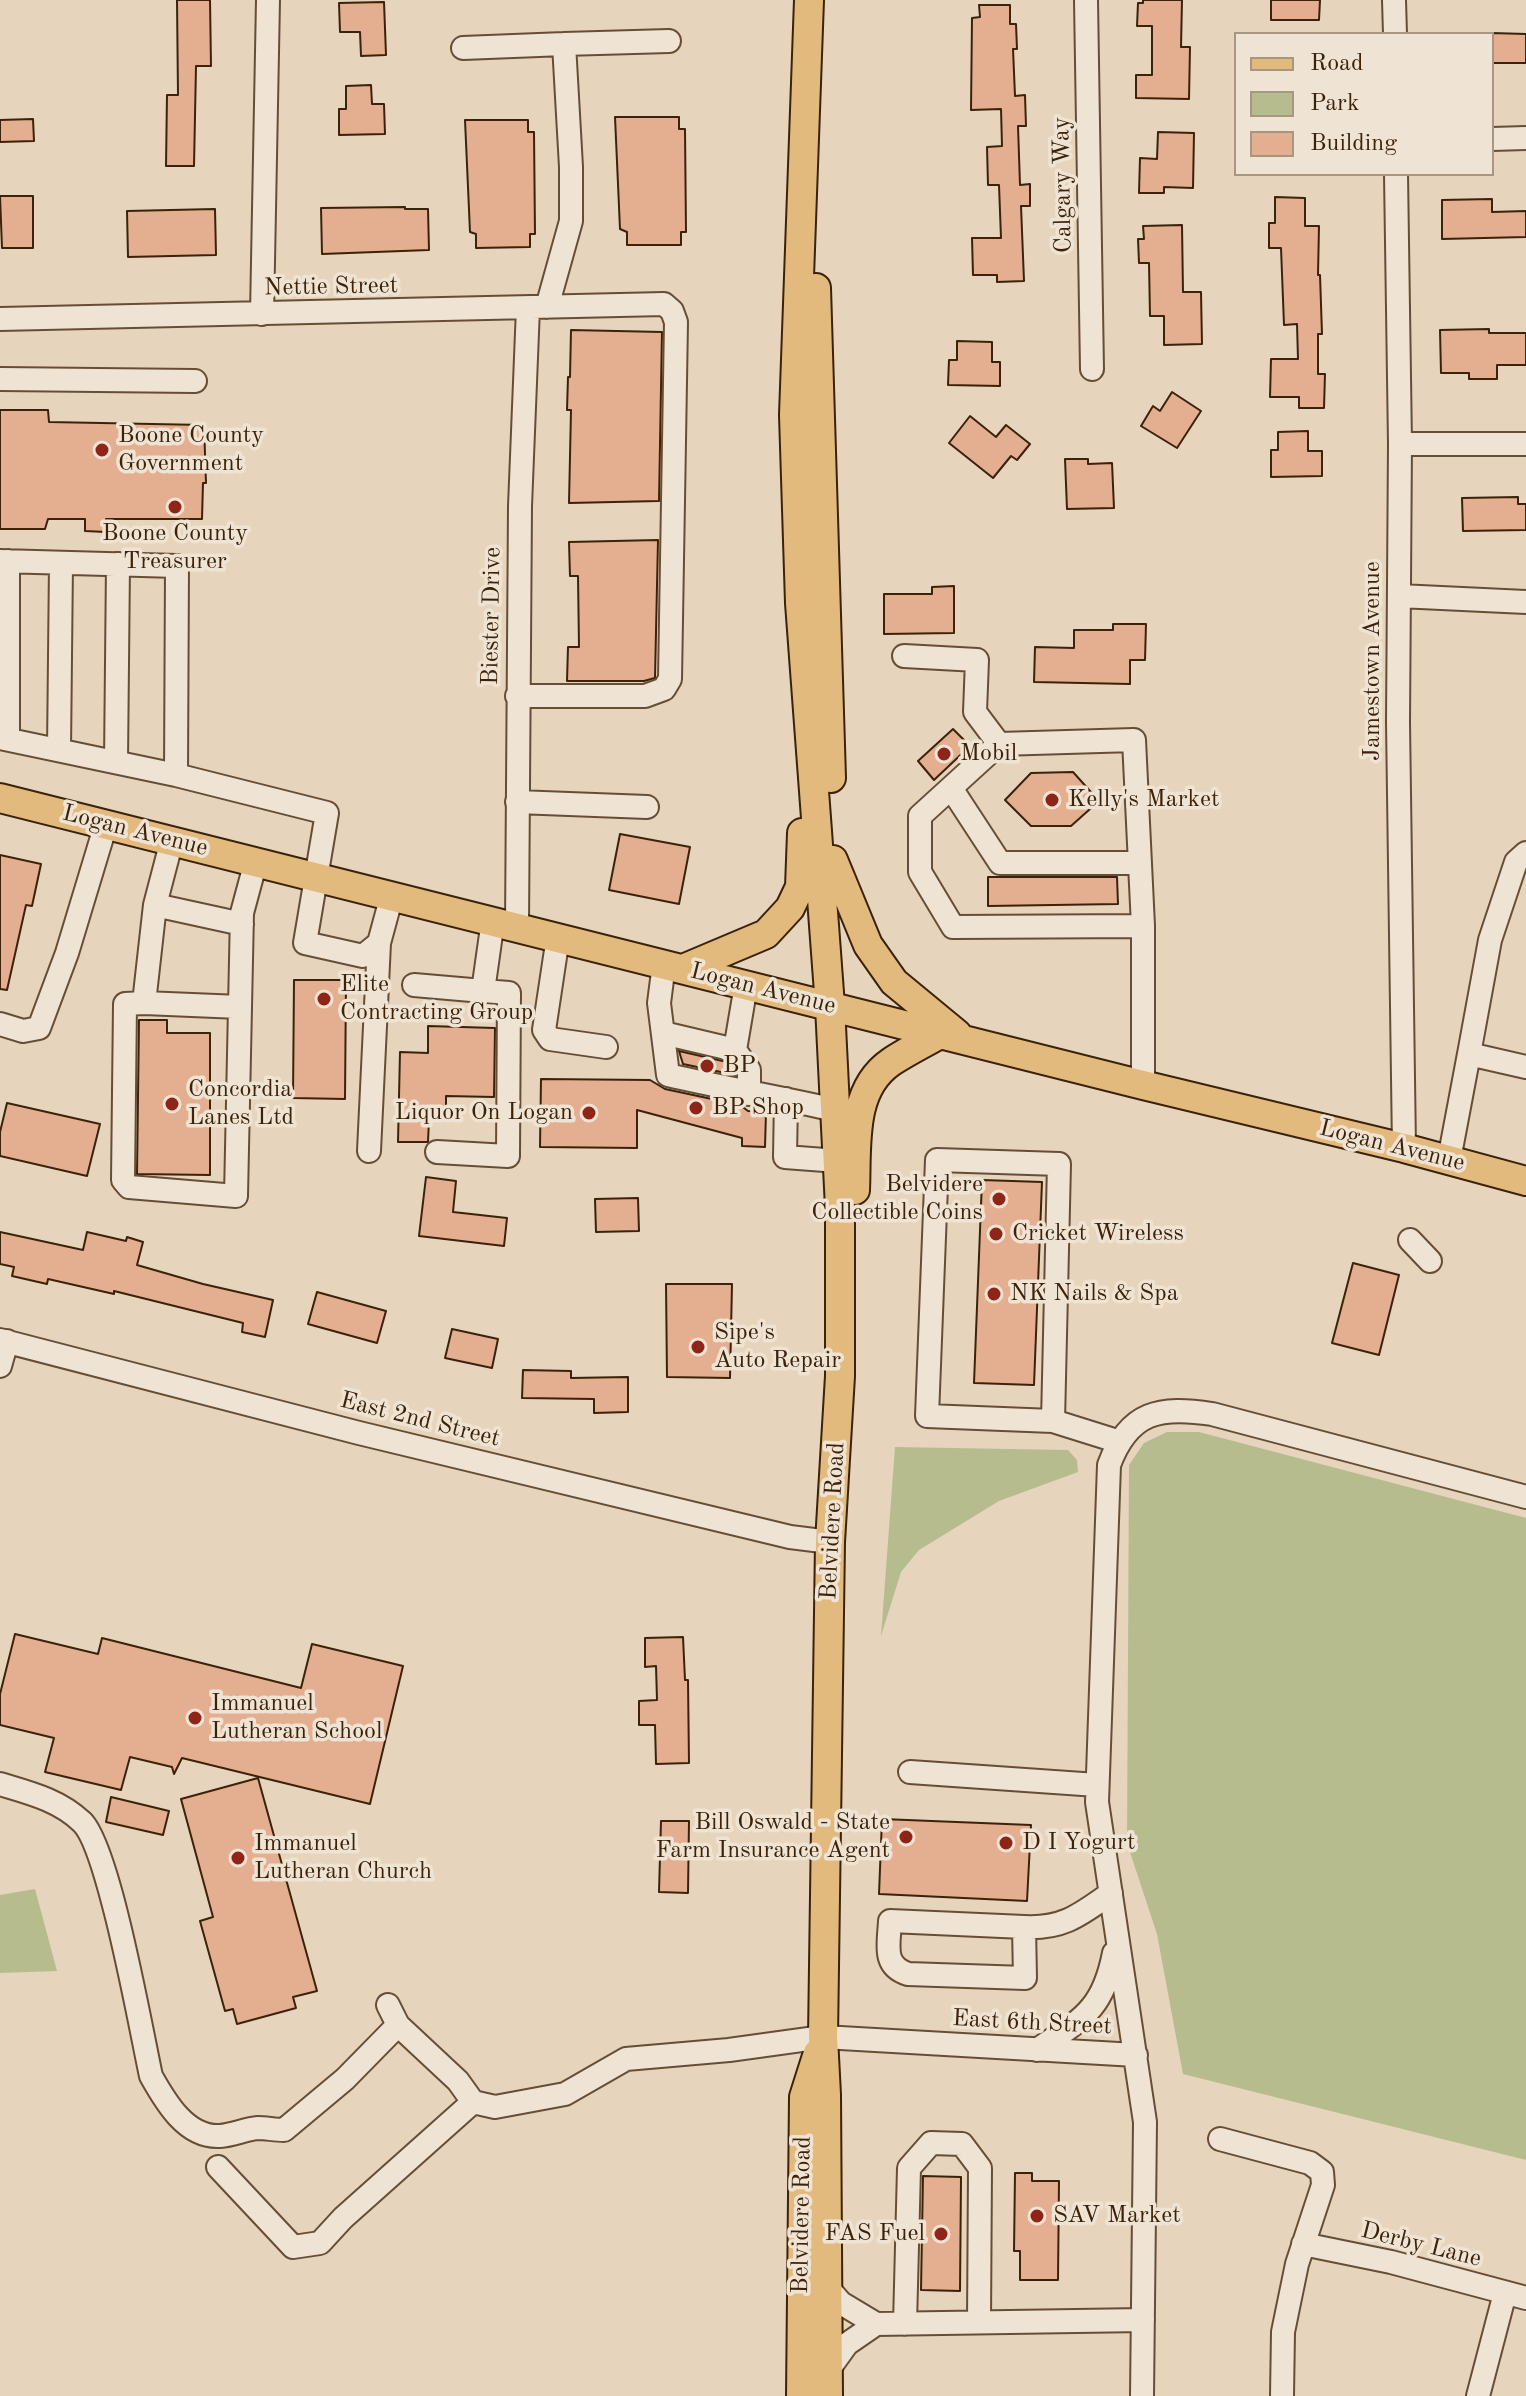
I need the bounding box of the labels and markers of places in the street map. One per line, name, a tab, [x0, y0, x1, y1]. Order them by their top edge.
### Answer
place label: Boone County Government	[118, 422, 264, 478]
marker: Boone County Government	[93, 441, 111, 459]
marker: Boone County Treasurer	[166, 498, 184, 516]
place label: Boone County Treasurer	[102, 520, 248, 576]
place label: Mobil	[960, 740, 1017, 768]
marker: Mobil	[935, 745, 953, 763]
place label: Kelly's Market	[1068, 786, 1219, 814]
marker: Kelly's Market	[1043, 791, 1061, 809]
place label: Elite Contracting Group	[340, 971, 533, 1027]
marker: Elite Contracting Group	[315, 990, 333, 1008]
place label: BP	[723, 1052, 756, 1080]
marker: BP	[698, 1057, 716, 1075]
place label: Concordia Lanes Ltd	[188, 1076, 294, 1132]
place label: BP Shop	[712, 1094, 804, 1122]
marker: Concordia Lanes Ltd	[163, 1095, 181, 1113]
place label: Liquor On Logan	[395, 1099, 573, 1127]
marker: BP Shop	[687, 1099, 705, 1117]
marker: Liquor On Logan	[580, 1104, 598, 1122]
place label: Belvidere Collectible Coins	[811, 1171, 983, 1227]
marker: Belvidere Collectible Coins	[990, 1190, 1008, 1208]
place label: Cricket Wireless	[1012, 1220, 1184, 1248]
marker: Cricket Wireless	[987, 1225, 1005, 1243]
place label: NK Nails & Spa	[1010, 1280, 1179, 1308]
marker: NK Nails & Spa	[985, 1285, 1003, 1303]
place label: Sipe's Auto Repair	[714, 1319, 841, 1375]
marker: Sipe's Auto Repair	[689, 1338, 707, 1356]
place label: Immanuel Lutheran School	[211, 1690, 382, 1746]
marker: Immanuel Lutheran School	[186, 1709, 204, 1727]
place label: Bill Oswald - State Farm Insurance Agent	[656, 1809, 890, 1865]
marker: Bill Oswald - State Farm Insurance Agent	[897, 1828, 915, 1846]
place label: D I Yogurt	[1022, 1829, 1135, 1857]
place label: Immanuel Lutheran Church	[254, 1830, 432, 1886]
marker: D I Yogurt	[997, 1834, 1015, 1852]
marker: Immanuel Lutheran Church	[229, 1849, 247, 1867]
place label: SAV Market	[1053, 2202, 1181, 2230]
marker: SAV Market	[1028, 2207, 1046, 2225]
place label: FAS Fuel	[824, 2220, 925, 2248]
marker: FAS Fuel	[932, 2225, 950, 2243]

